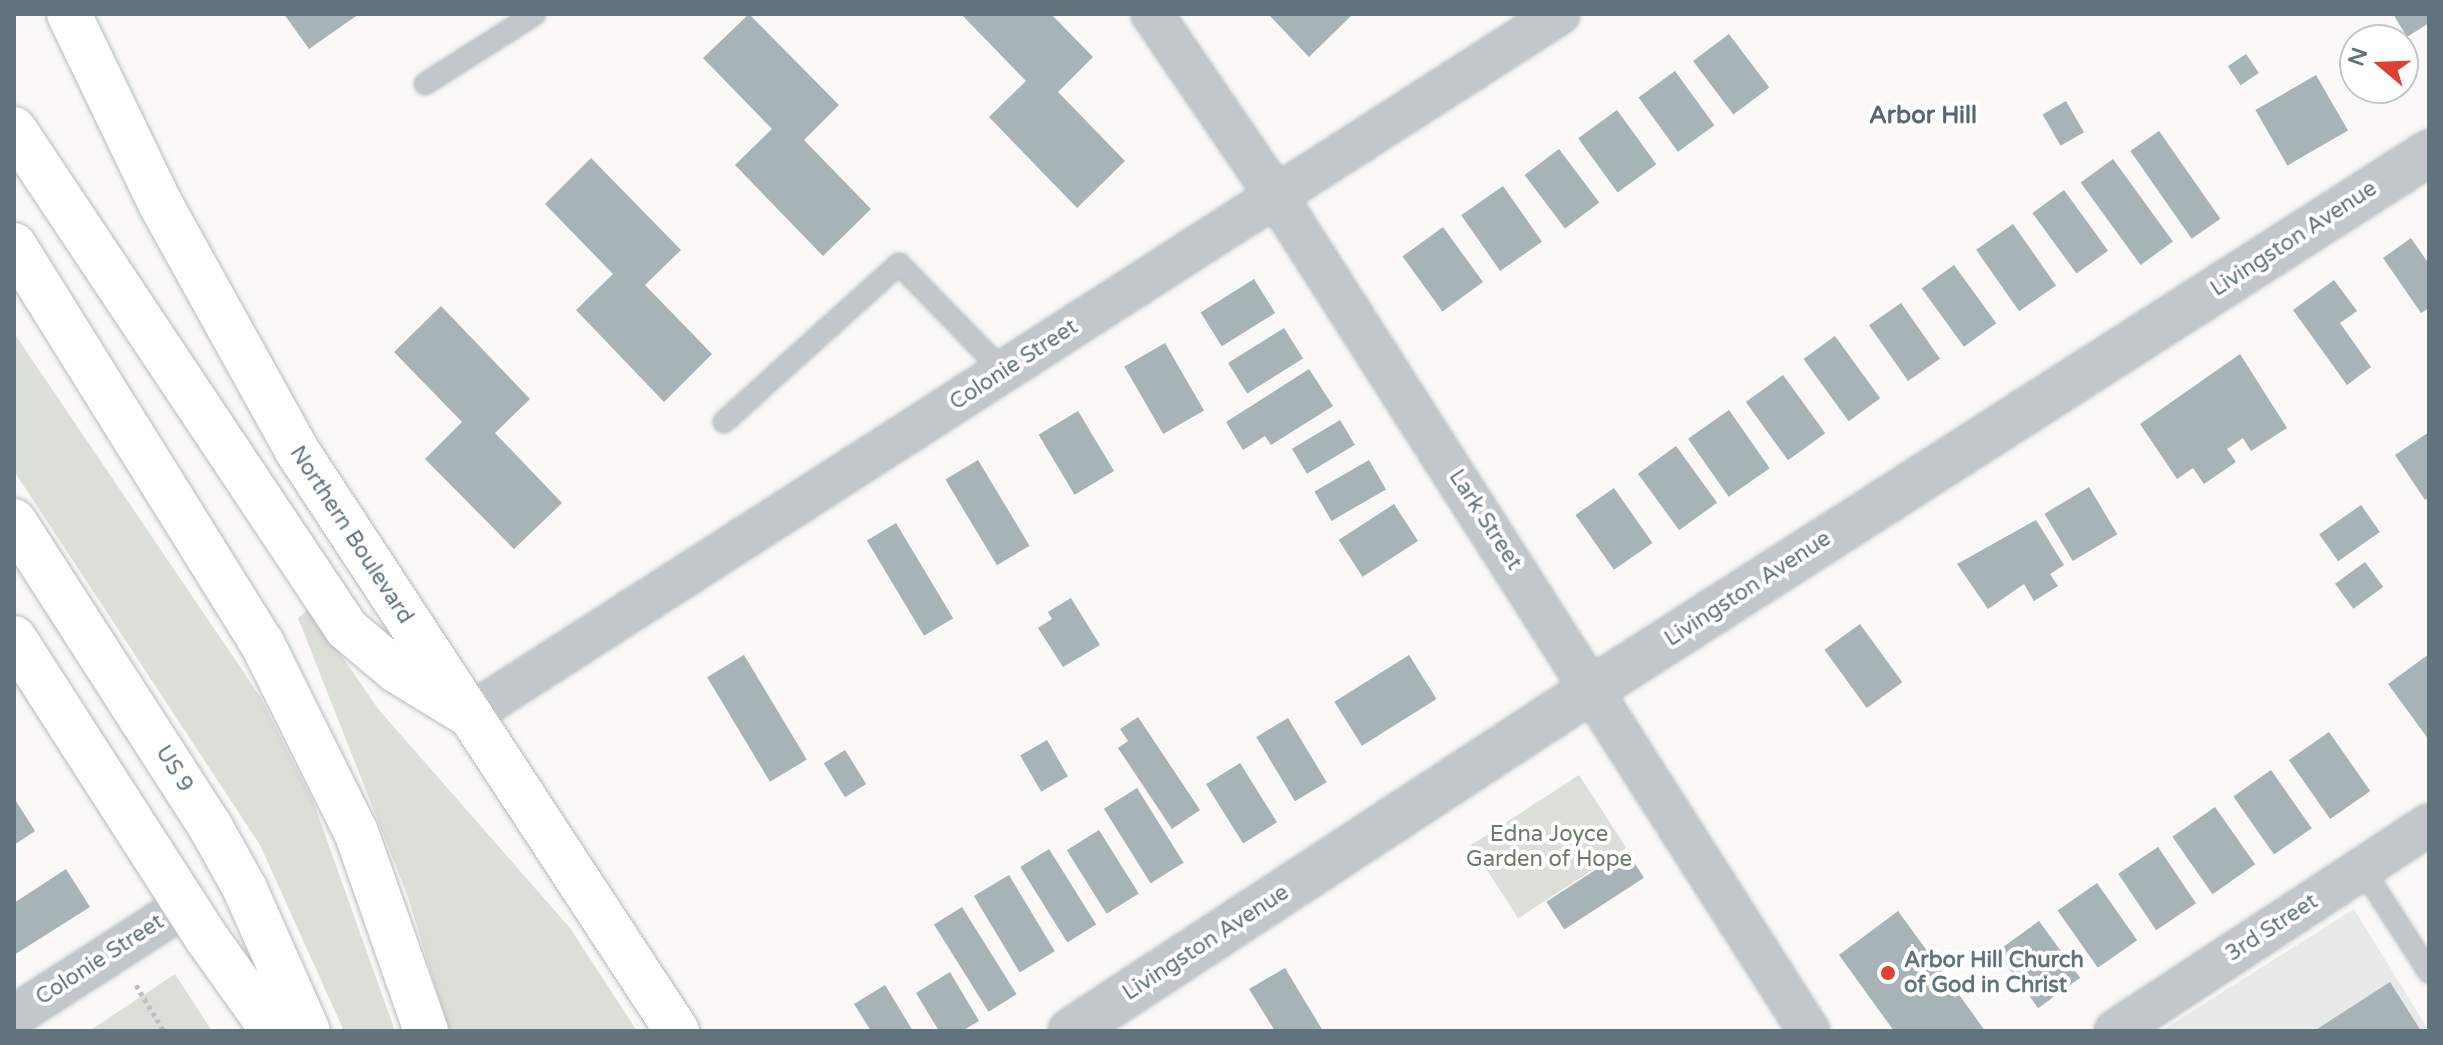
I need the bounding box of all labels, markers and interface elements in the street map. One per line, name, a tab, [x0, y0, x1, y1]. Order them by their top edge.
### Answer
north arrow	[2339, 24, 2419, 104]
text: N	[2343, 44, 2373, 69]
district label: Arbor Hill	[1869, 102, 1977, 130]
street label: Livingston Avenue	[2206, 176, 2382, 302]
street label: Colonie Street	[945, 314, 1083, 416]
street label: Northern Boulevard	[284, 441, 418, 629]
street label: Lark Street	[1443, 465, 1527, 575]
street label: Livingston Avenue	[1660, 526, 1836, 652]
street label: US 9	[150, 741, 198, 797]
park label: Edna Joyce Garden of Hope	[1466, 821, 1632, 872]
street label: Livingston Avenue	[1118, 880, 1294, 1006]
street label: 3rd Street	[2221, 889, 2323, 967]
street label: Colonie Street	[31, 909, 169, 1011]
place label: Arbor Hill Church of God in Christ	[1904, 947, 2084, 998]
marker: Arbor Hill Church of God in Christ	[1879, 964, 1897, 982]

